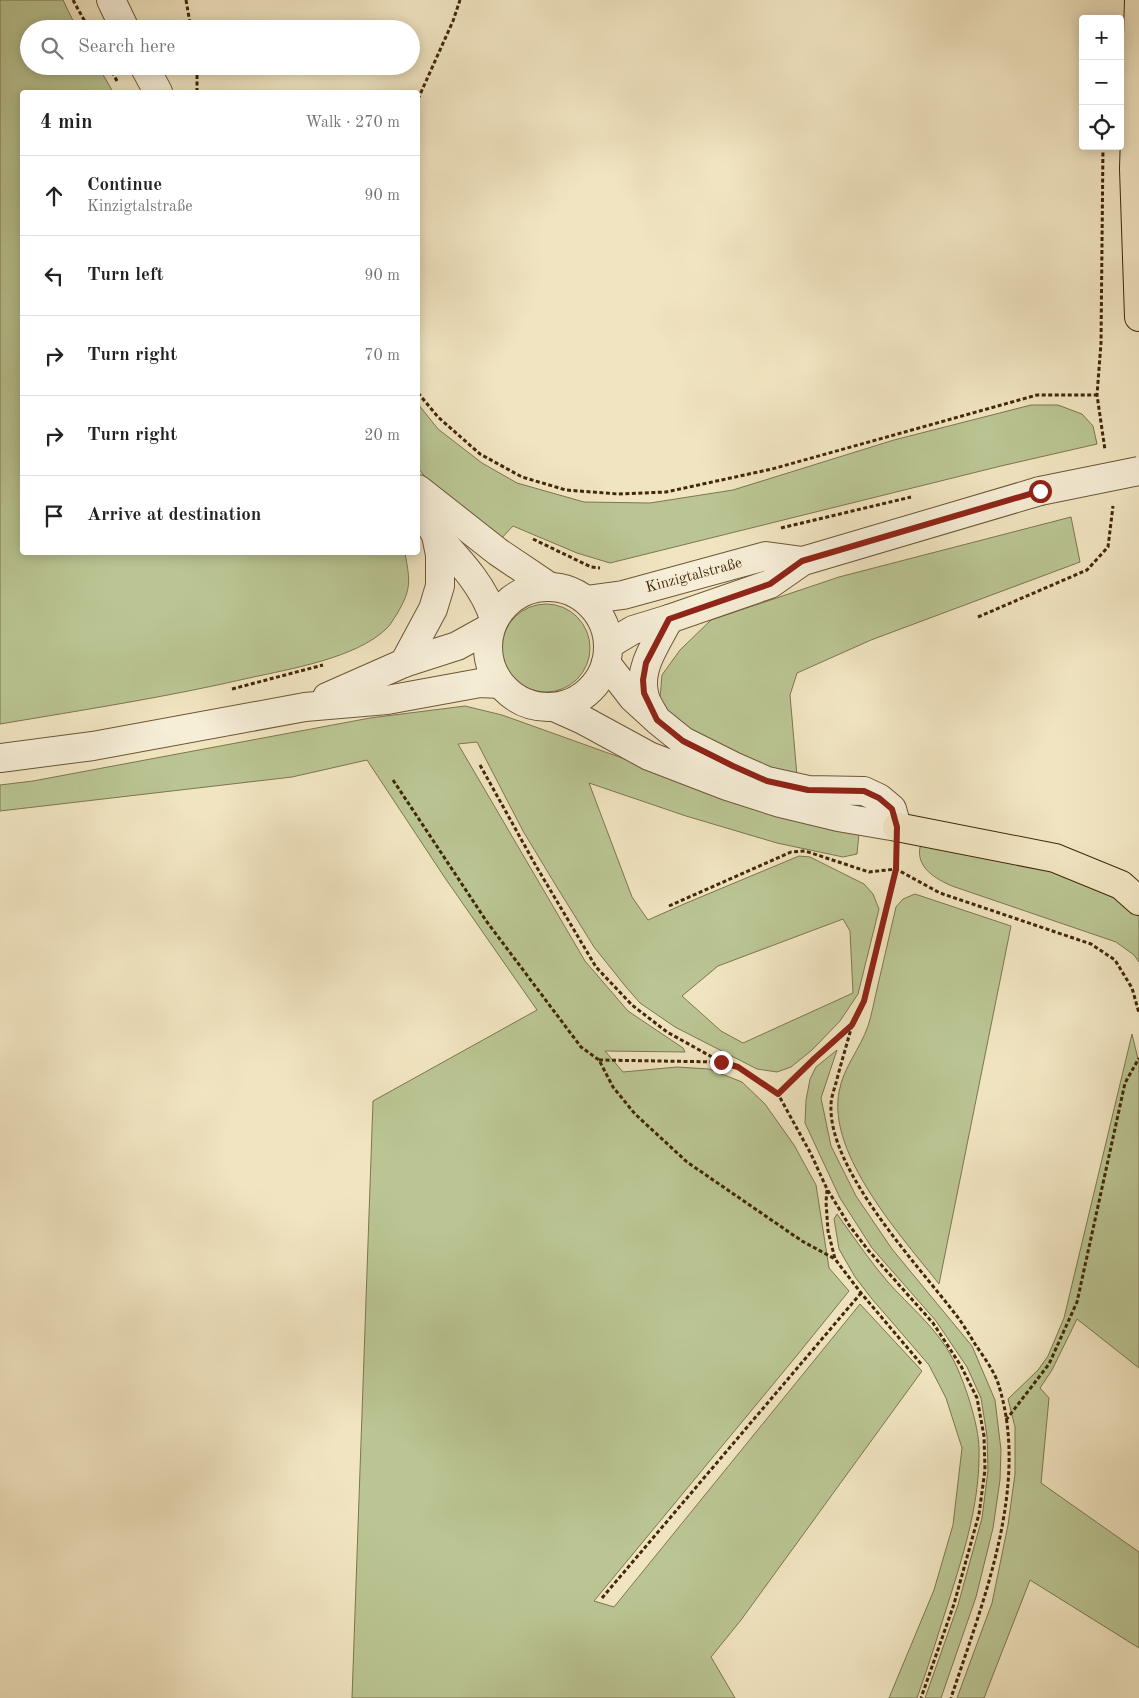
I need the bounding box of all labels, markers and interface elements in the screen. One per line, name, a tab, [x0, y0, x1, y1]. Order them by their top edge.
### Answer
map controls	[1079, 15, 1124, 150]
button: +	[1079, 15, 1124, 60]
search box	[20, 20, 420, 75]
icon: search	[38, 34, 66, 62]
text: Search here	[78, 38, 175, 57]
button: −	[1079, 60, 1124, 105]
button: locate	[1079, 105, 1124, 150]
text: 4 min	[40, 112, 93, 133]
text: Walk · 270 m	[305, 115, 400, 131]
text: Continue	[87, 176, 162, 195]
icon: ahead	[40, 182, 68, 210]
text: 90 m	[364, 188, 400, 204]
text: Kinzigtalstraße	[87, 199, 193, 215]
icon: left	[40, 262, 68, 290]
text: Turn left	[87, 266, 164, 285]
text: 90 m	[364, 268, 400, 284]
icon: right	[40, 342, 68, 370]
text: Turn right	[87, 346, 177, 365]
text: 70 m	[364, 348, 400, 364]
icon: right	[40, 422, 68, 450]
text: Turn right	[87, 426, 177, 445]
text: 20 m	[364, 428, 400, 444]
route start	[1029, 480, 1052, 503]
icon: arrive	[40, 502, 68, 530]
text: Arrive at destination	[87, 506, 261, 525]
street label: Kinzigtalstraße	[644, 556, 744, 596]
route end	[710, 1051, 733, 1074]

